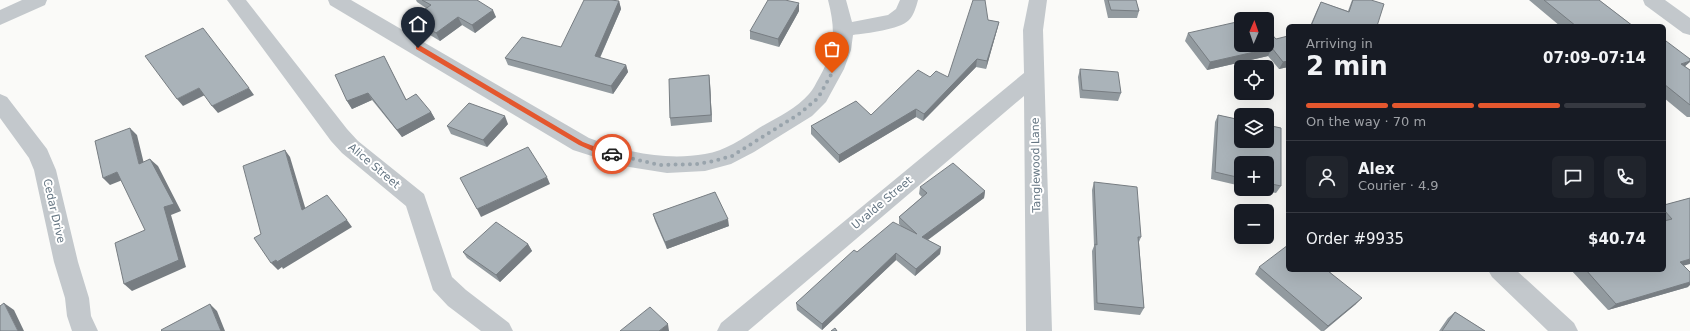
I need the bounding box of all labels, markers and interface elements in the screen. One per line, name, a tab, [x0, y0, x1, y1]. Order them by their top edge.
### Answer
pin	[401, 7.0, 435, 48]
north arrow	[1234, 12, 1274, 52]
map controls	[1234, 12, 1274, 244]
icon: home	[407, 13, 429, 35]
pin	[815, 32, 849, 73]
text: Arriving in	[1306, 36, 1373, 51]
icon: bag	[821, 38, 843, 60]
text: 07:09–07:14	[1543, 49, 1646, 67]
text: 2 min	[1306, 51, 1388, 81]
button: locate	[1234, 60, 1274, 100]
button: layers	[1234, 108, 1274, 148]
text: On the way · 70 m	[1306, 114, 1426, 129]
street label: Tanglewood Lane	[1029, 117, 1043, 214]
courier	[592, 134, 632, 174]
street label: Alice Street	[346, 141, 403, 192]
icon: car	[601, 143, 623, 165]
button: +	[1234, 156, 1274, 196]
button: person	[1306, 156, 1348, 198]
button: chat	[1552, 156, 1594, 198]
button: phone	[1604, 156, 1646, 198]
text: Alex	[1358, 160, 1395, 178]
street label: Uvalde Street	[849, 173, 915, 232]
street label: Cedar Drive	[40, 178, 68, 245]
text: Courier · 4.9	[1358, 178, 1439, 193]
button: −	[1234, 204, 1274, 244]
text: Order #9935	[1306, 230, 1404, 248]
text: $40.74	[1588, 230, 1646, 248]

